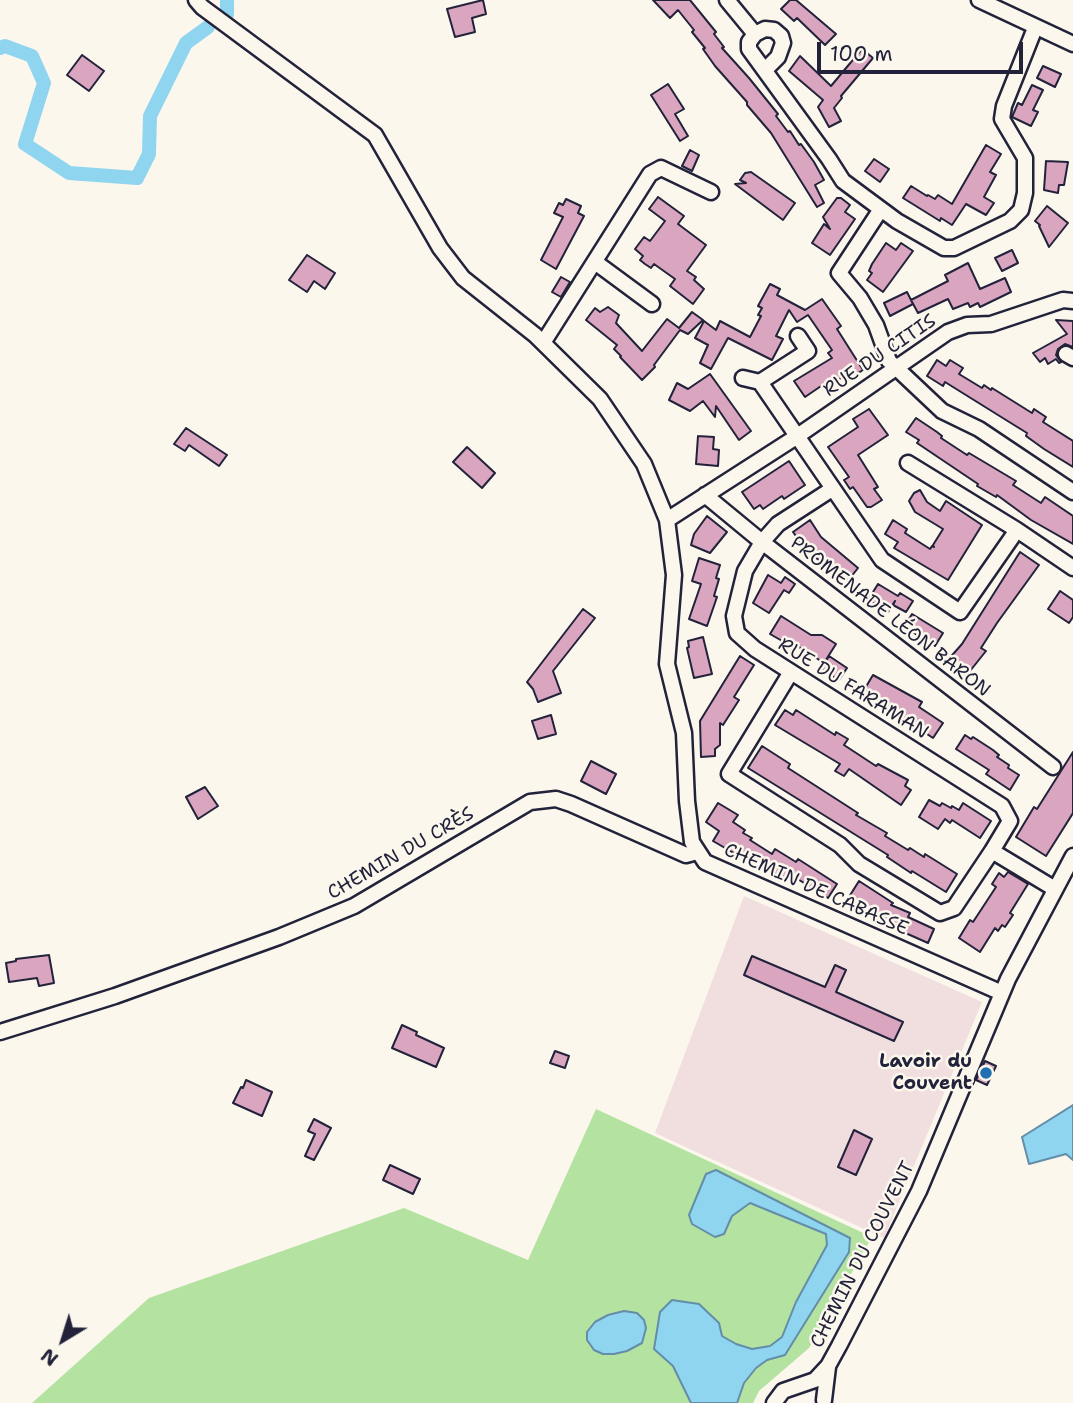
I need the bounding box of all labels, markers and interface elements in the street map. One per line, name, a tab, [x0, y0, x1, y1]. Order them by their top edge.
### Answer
scale bar	[821, 28, 1028, 72]
text: 100 m	[830, 40, 893, 68]
street label: RUE DU CITIS	[819, 310, 941, 402]
street label: PROMENADE LÉON BARON	[785, 532, 995, 702]
street label: RUE DU FARAMAN	[774, 634, 932, 744]
street label: CHEMIN DU CRÈS	[324, 803, 478, 905]
street label: CHEMIN DE CABASSE	[720, 839, 912, 941]
place label: Lavoir du Couvent	[879, 1051, 972, 1095]
marker: Lavoir du Couvent	[978, 1065, 994, 1081]
street label: CHEMIN DU COUVENT	[806, 1158, 920, 1352]
north arrow	[28, 1305, 98, 1375]
text: N	[36, 1342, 63, 1371]

